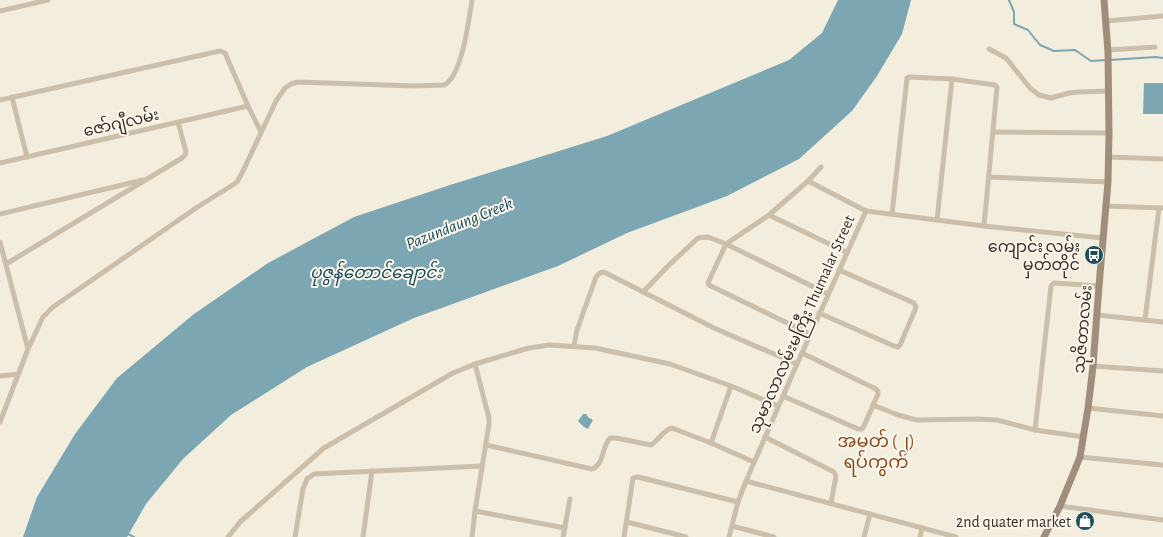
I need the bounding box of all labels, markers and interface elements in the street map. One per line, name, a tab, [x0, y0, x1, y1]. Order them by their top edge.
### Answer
street label: ဇော်ဂျီလမ်း	[81, 103, 162, 144]
water label: Pazundaung Creek	[403, 194, 515, 253]
street label: သုမာလာလမ်းမကြီး Thumalar Street	[743, 211, 863, 438]
place label: ကျောင်း လမ်း မှတ်တိုင်	[988, 235, 1080, 279]
bus stop icon: ကျောင်း လမ်း မှတ်တိုင်	[1083, 244, 1105, 266]
water label: ပုဇွန်တောင်ချောင်း	[310, 260, 443, 286]
street label: သုဇိတာလမ်း	[1067, 284, 1101, 374]
district label: အမှတ် (၂) ရပ်ကွက်	[837, 428, 915, 477]
shop icon: 2nd quater market	[1074, 510, 1096, 532]
place label: 2nd quater market	[956, 514, 1071, 530]

